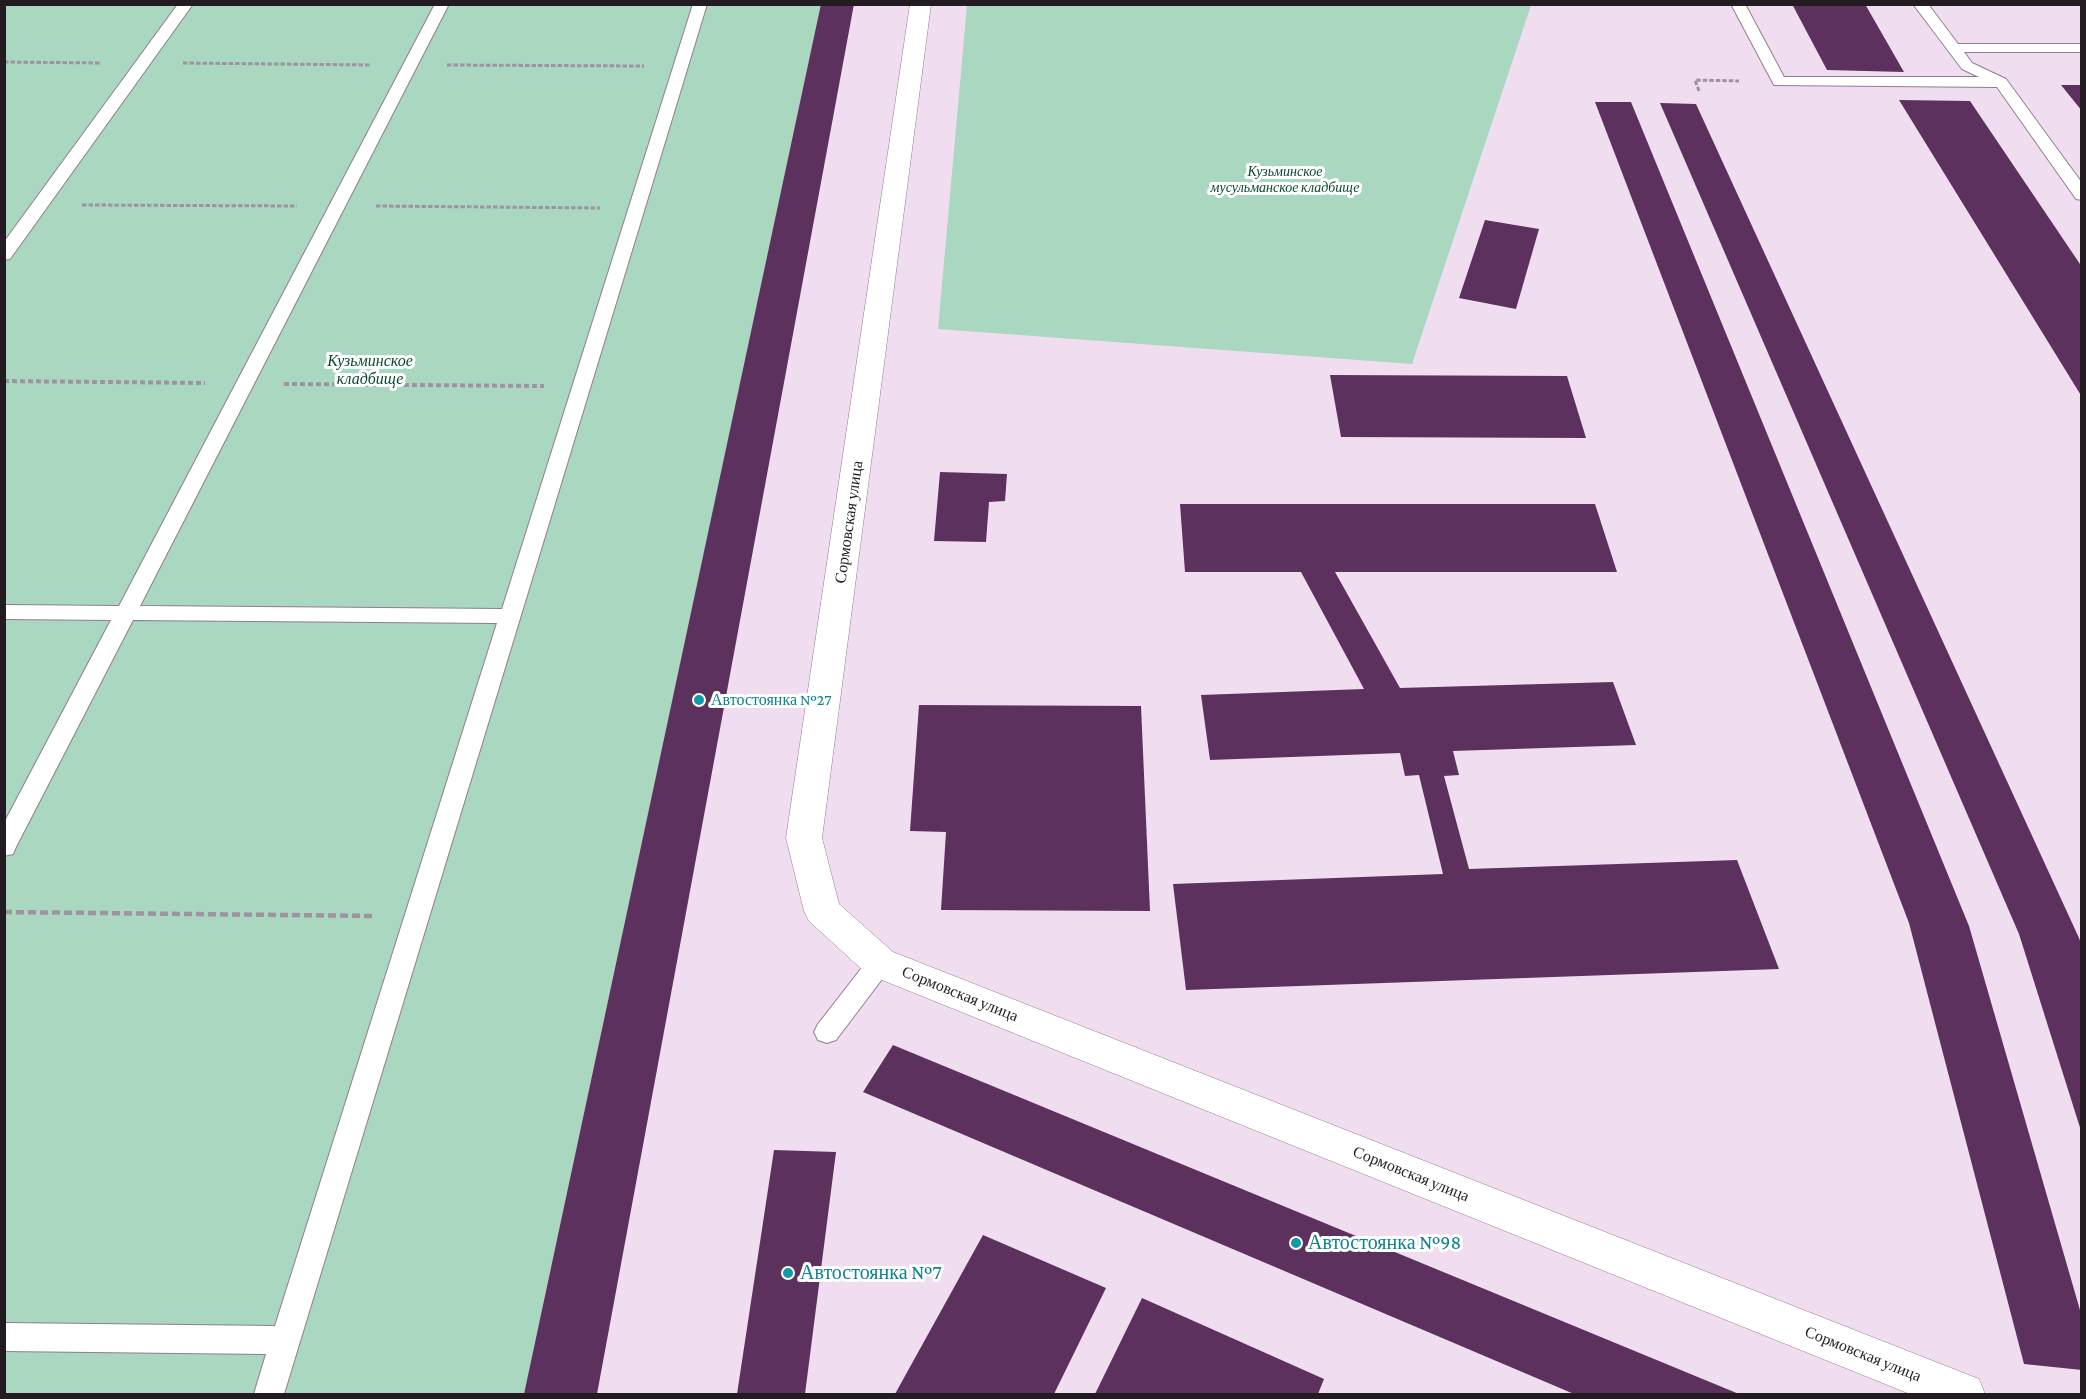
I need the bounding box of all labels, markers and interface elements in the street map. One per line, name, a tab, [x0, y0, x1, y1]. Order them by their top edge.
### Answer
park label: Кузьминское мусульманское кладбище	[1211, 164, 1359, 196]
park label: Кузьминское кладбище	[327, 351, 413, 389]
street label: Сормовская улица	[831, 459, 867, 585]
place label: Автостоянка №27	[711, 690, 832, 710]
marker: Автостоянка №27	[692, 693, 706, 707]
street label: Сормовская улица	[899, 962, 1021, 1026]
street label: Сормовская улица	[1350, 1142, 1472, 1206]
place label: Автостоянка №98	[1308, 1231, 1461, 1255]
marker: Автостоянка №98	[1289, 1236, 1303, 1250]
place label: Автостоянка №7	[800, 1261, 942, 1285]
marker: Автостоянка №7	[781, 1266, 795, 1280]
street label: Сормовская улица	[1802, 1322, 1924, 1386]

